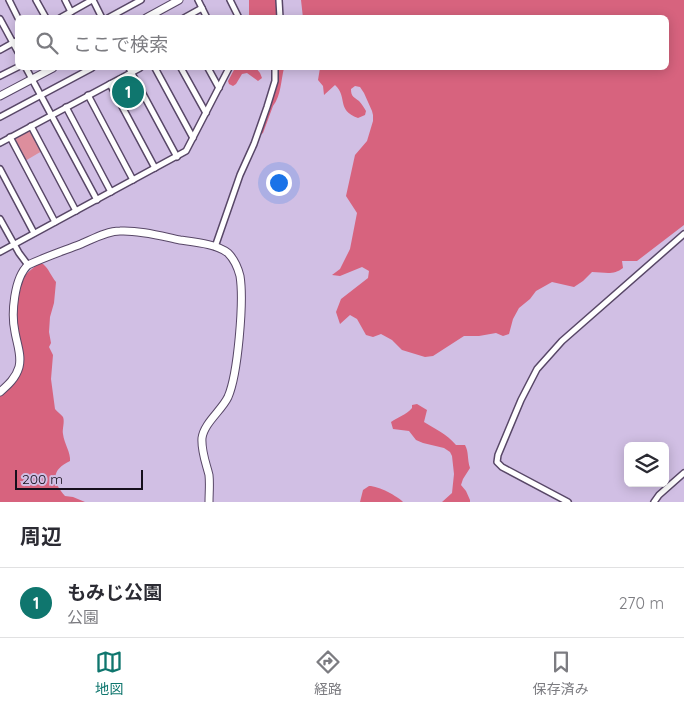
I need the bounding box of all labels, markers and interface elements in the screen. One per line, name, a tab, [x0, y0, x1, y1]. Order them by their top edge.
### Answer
search box	[15, 15, 669, 70]
icon: search	[33, 29, 61, 57]
text: ここで検索	[73, 32, 168, 56]
pin: 1	[112, 73, 144, 111]
your location	[266, 170, 292, 196]
map controls	[624, 442, 669, 487]
button: layers	[624, 442, 669, 487]
scale bar	[15, 467, 142, 490]
text: 200 m	[22, 470, 63, 488]
text: 周辺	[20, 523, 62, 549]
text: もみじ公園	[67, 580, 162, 604]
text: 1	[33, 593, 39, 613]
text: 270 m	[619, 593, 664, 613]
text: 公園	[67, 607, 99, 627]
tab: 地図	[95, 648, 123, 698]
tab: 経路	[314, 648, 342, 698]
tab: 保存済み	[533, 648, 589, 698]

